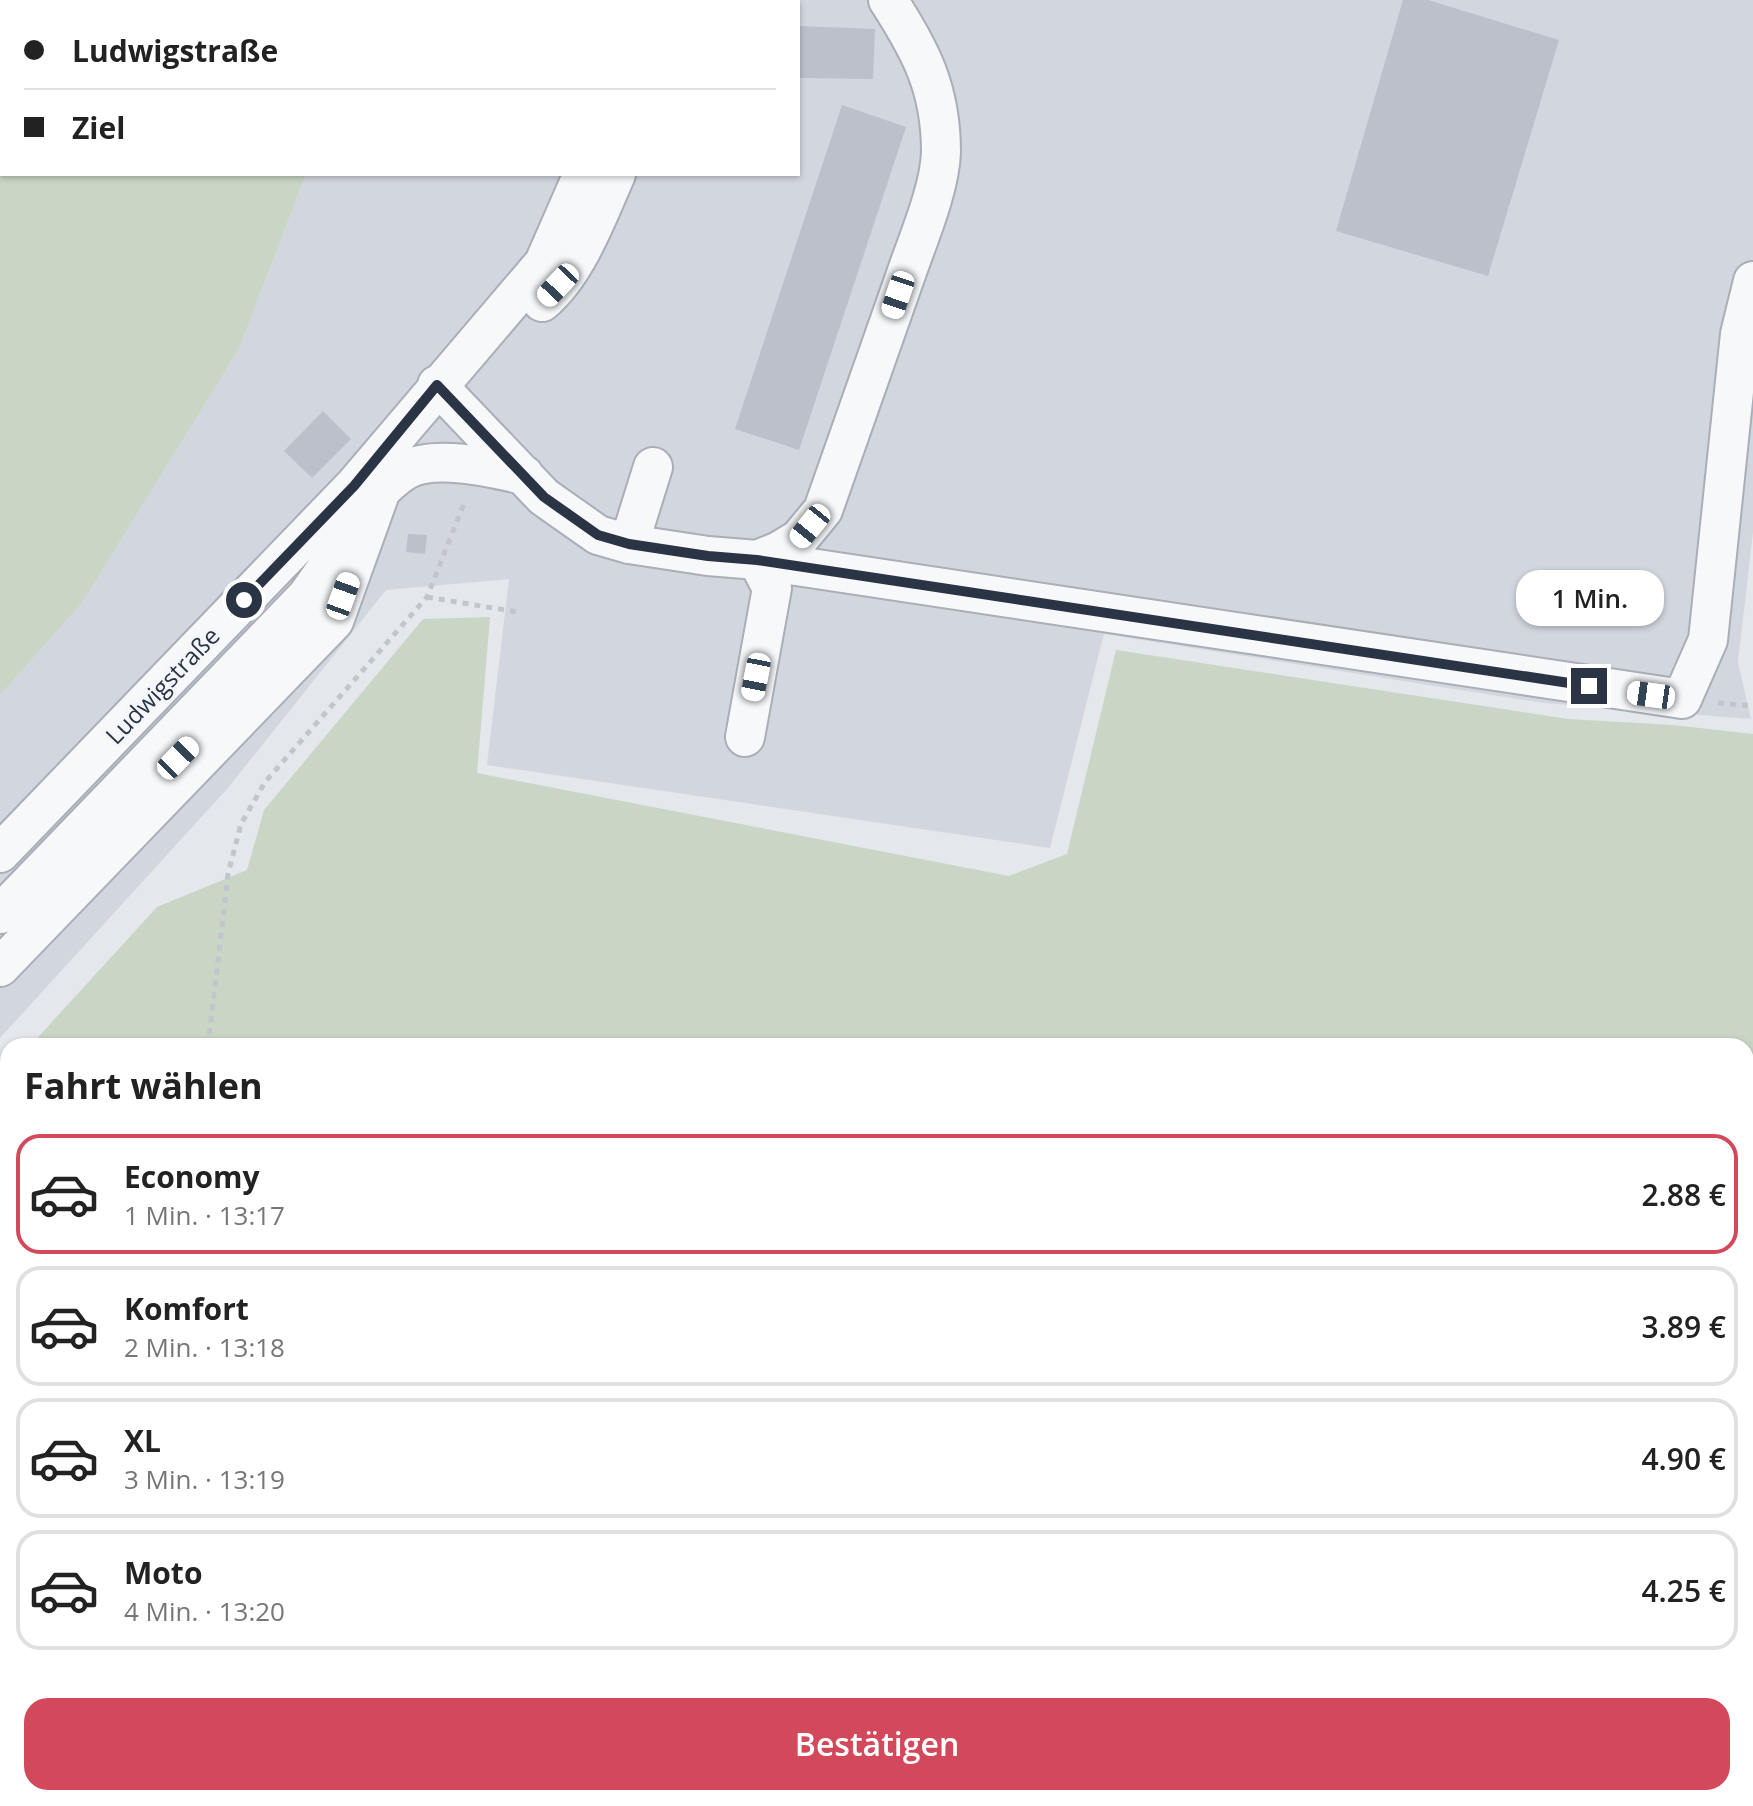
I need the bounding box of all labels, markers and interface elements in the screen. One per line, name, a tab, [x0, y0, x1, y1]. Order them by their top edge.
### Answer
text: Ludwigstraße	[72, 30, 278, 71]
text: Ziel	[72, 107, 125, 148]
car	[533, 259, 583, 311]
car	[879, 268, 917, 322]
car	[786, 500, 834, 552]
car	[324, 569, 362, 623]
callout: 1 Min.	[1515, 570, 1663, 626]
text: 1 Min.	[1552, 580, 1628, 616]
route start	[226, 582, 262, 618]
street label: Ludwigstraße	[98, 619, 226, 751]
car	[740, 651, 772, 703]
route end	[1571, 668, 1607, 704]
car	[1626, 680, 1676, 710]
car	[153, 732, 203, 784]
text: Fahrt wählen	[24, 1061, 263, 1110]
text: Economy	[124, 1156, 260, 1197]
icon: car	[28, 1158, 100, 1230]
text: 2.88 €	[1641, 1174, 1726, 1215]
text: 1 Min. · 13:17	[124, 1197, 285, 1233]
text: Komfort	[124, 1288, 249, 1329]
icon: car	[28, 1290, 100, 1362]
text: 3.89 €	[1641, 1306, 1726, 1347]
text: 2 Min. · 13:18	[124, 1329, 285, 1365]
text: XL	[124, 1420, 161, 1461]
icon: car	[28, 1422, 100, 1494]
text: 4.90 €	[1641, 1438, 1726, 1479]
text: 3 Min. · 13:19	[124, 1461, 285, 1497]
text: Moto	[124, 1552, 202, 1593]
icon: car	[28, 1554, 100, 1626]
text: 4.25 €	[1641, 1570, 1726, 1611]
text: 4 Min. · 13:20	[124, 1593, 285, 1629]
button: Bestätigen	[24, 1698, 1730, 1790]

